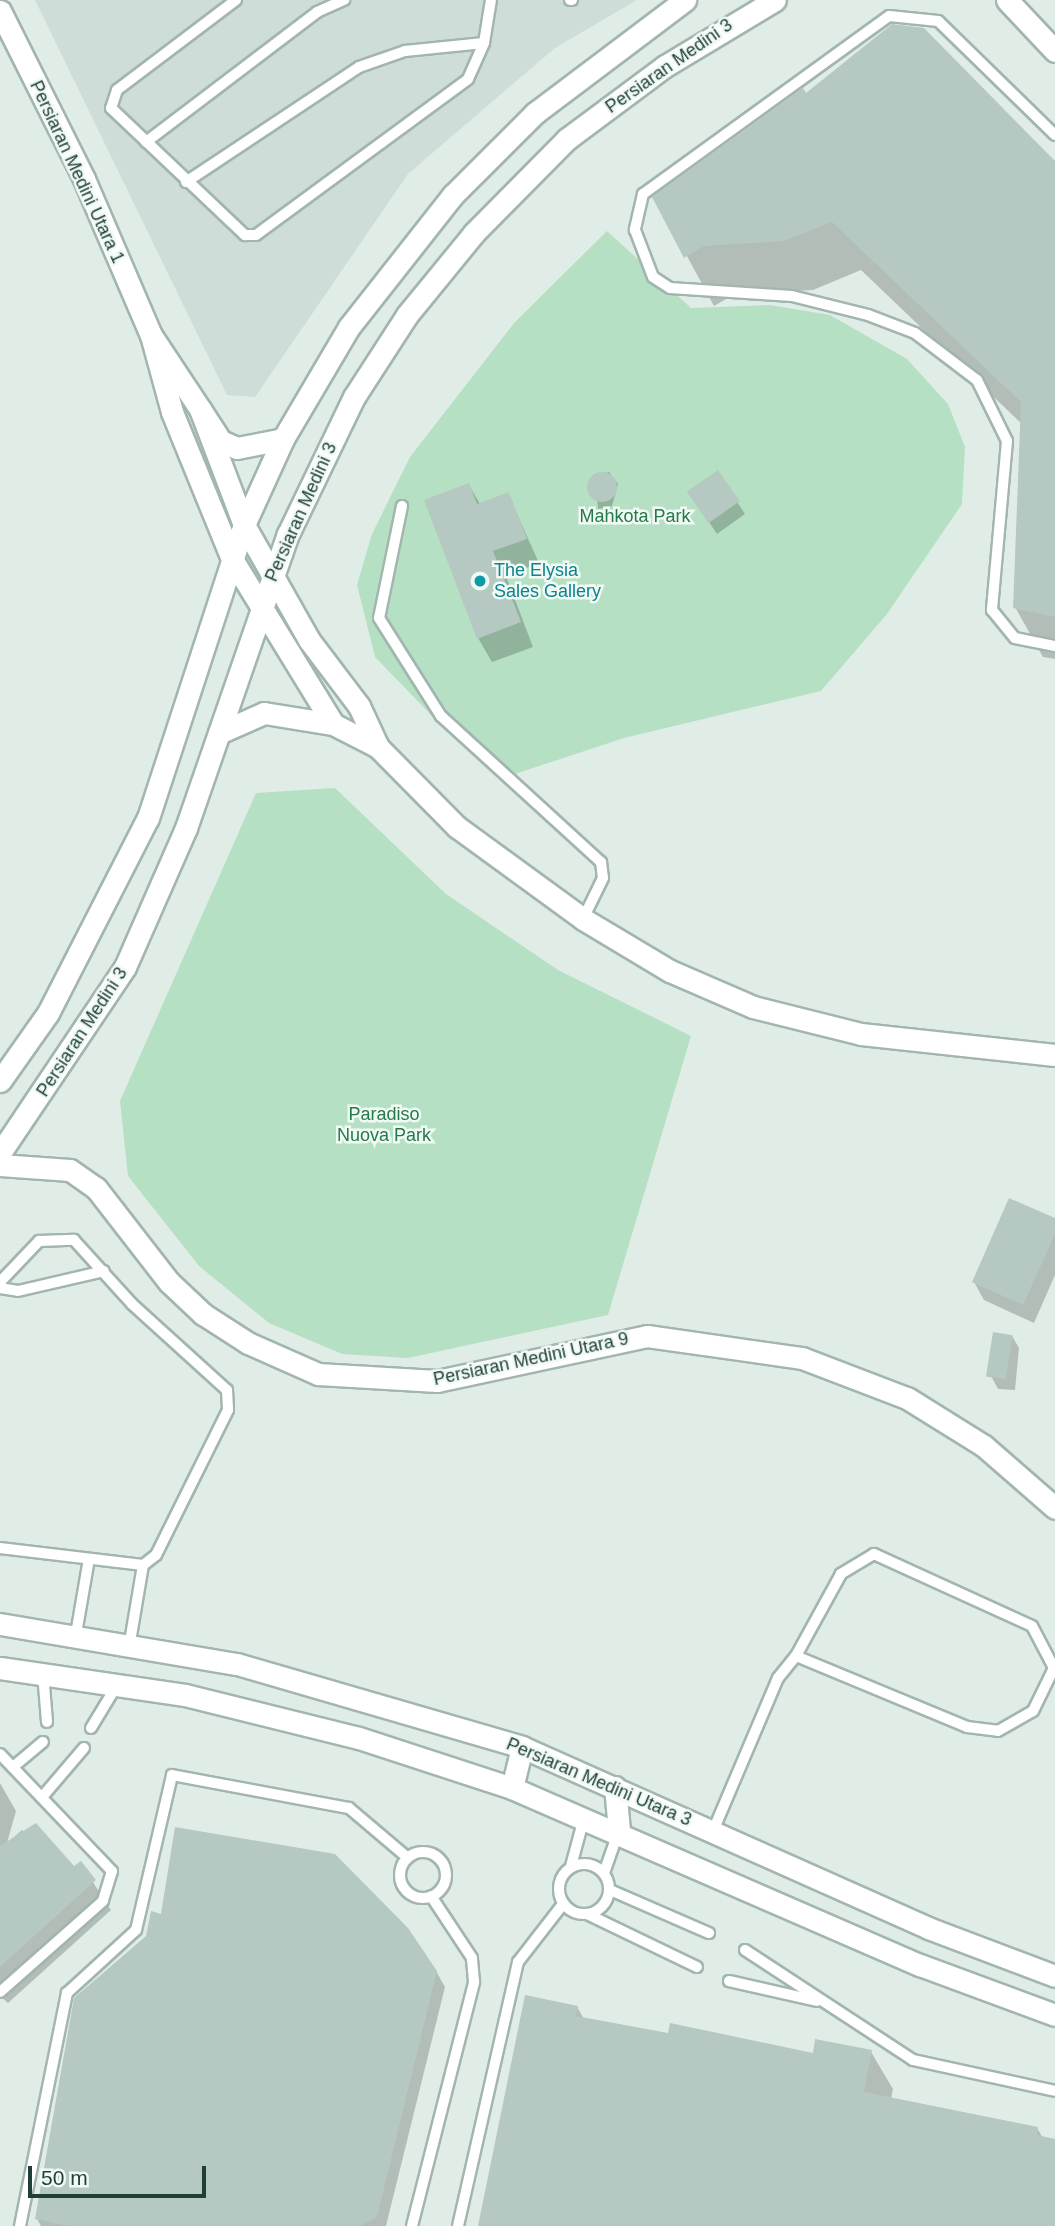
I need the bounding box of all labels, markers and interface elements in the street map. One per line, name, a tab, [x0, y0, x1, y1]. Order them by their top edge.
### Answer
street label: Persiaran Medini 3	[601, 14, 737, 118]
street label: Persiaran Medini Utara 1	[25, 77, 129, 267]
street label: Persiaran Medini 3	[261, 439, 341, 585]
park label: Mahkota Park	[579, 505, 691, 527]
place label: The Elysia Sales Gallery	[494, 560, 601, 602]
marker: The Elysia Sales Gallery	[472, 573, 488, 589]
street label: Persiaran Medini 3	[32, 963, 132, 1101]
park label: Paradiso Nuova Park	[337, 1104, 431, 1146]
street label: Persiaran Medini Utara 9	[431, 1328, 631, 1390]
street label: Persiaran Medini Utara 3	[503, 1733, 695, 1831]
scale bar	[32, 2152, 210, 2196]
text: 50 m	[41, 2166, 88, 2189]

